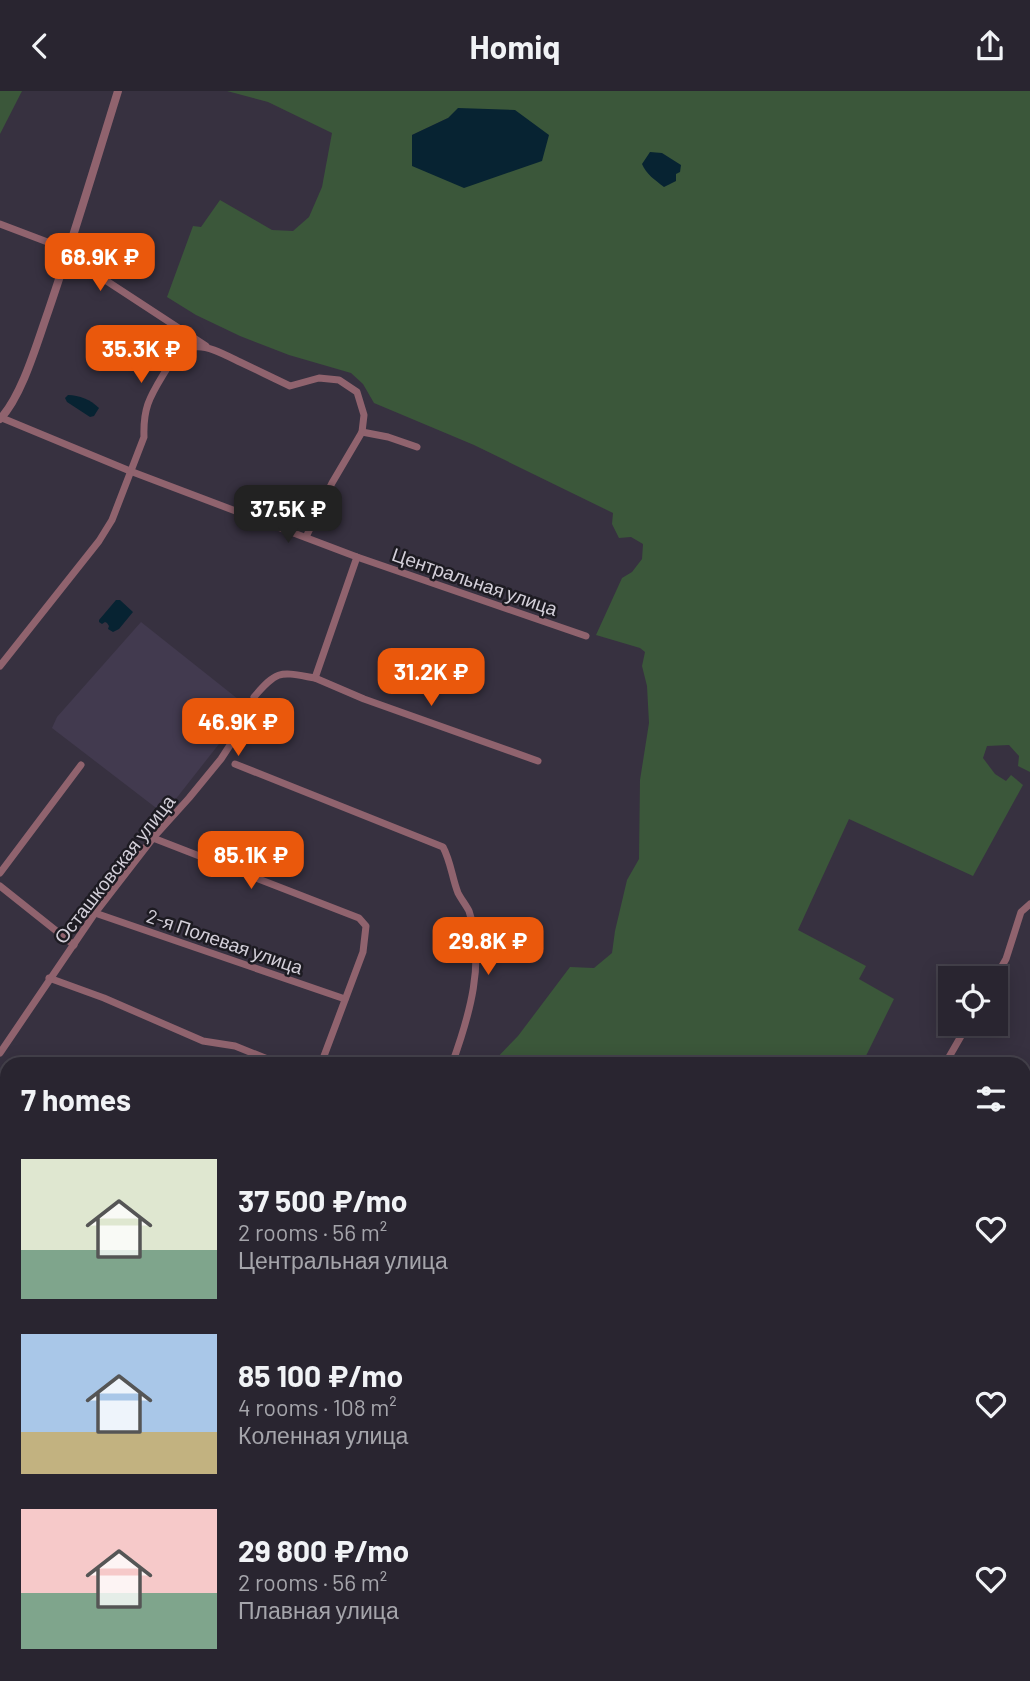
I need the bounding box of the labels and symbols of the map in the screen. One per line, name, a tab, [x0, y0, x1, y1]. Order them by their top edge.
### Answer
pin: 68.9K ₽	[35, 233, 165, 293]
pin: 35.3K ₽	[76, 325, 206, 385]
pin: 37.5K ₽	[223, 485, 353, 545]
street label: Центральная улица	[389, 542, 561, 620]
pin: 31.2K ₽	[366, 649, 496, 708]
pin: 46.9K ₽	[173, 699, 303, 758]
street label: Осташковская улица	[49, 790, 180, 948]
pin: 85.1K ₽	[186, 831, 316, 891]
street label: 2-я Полевая улица	[144, 903, 307, 979]
pin: 29.8K ₽	[423, 917, 553, 977]

